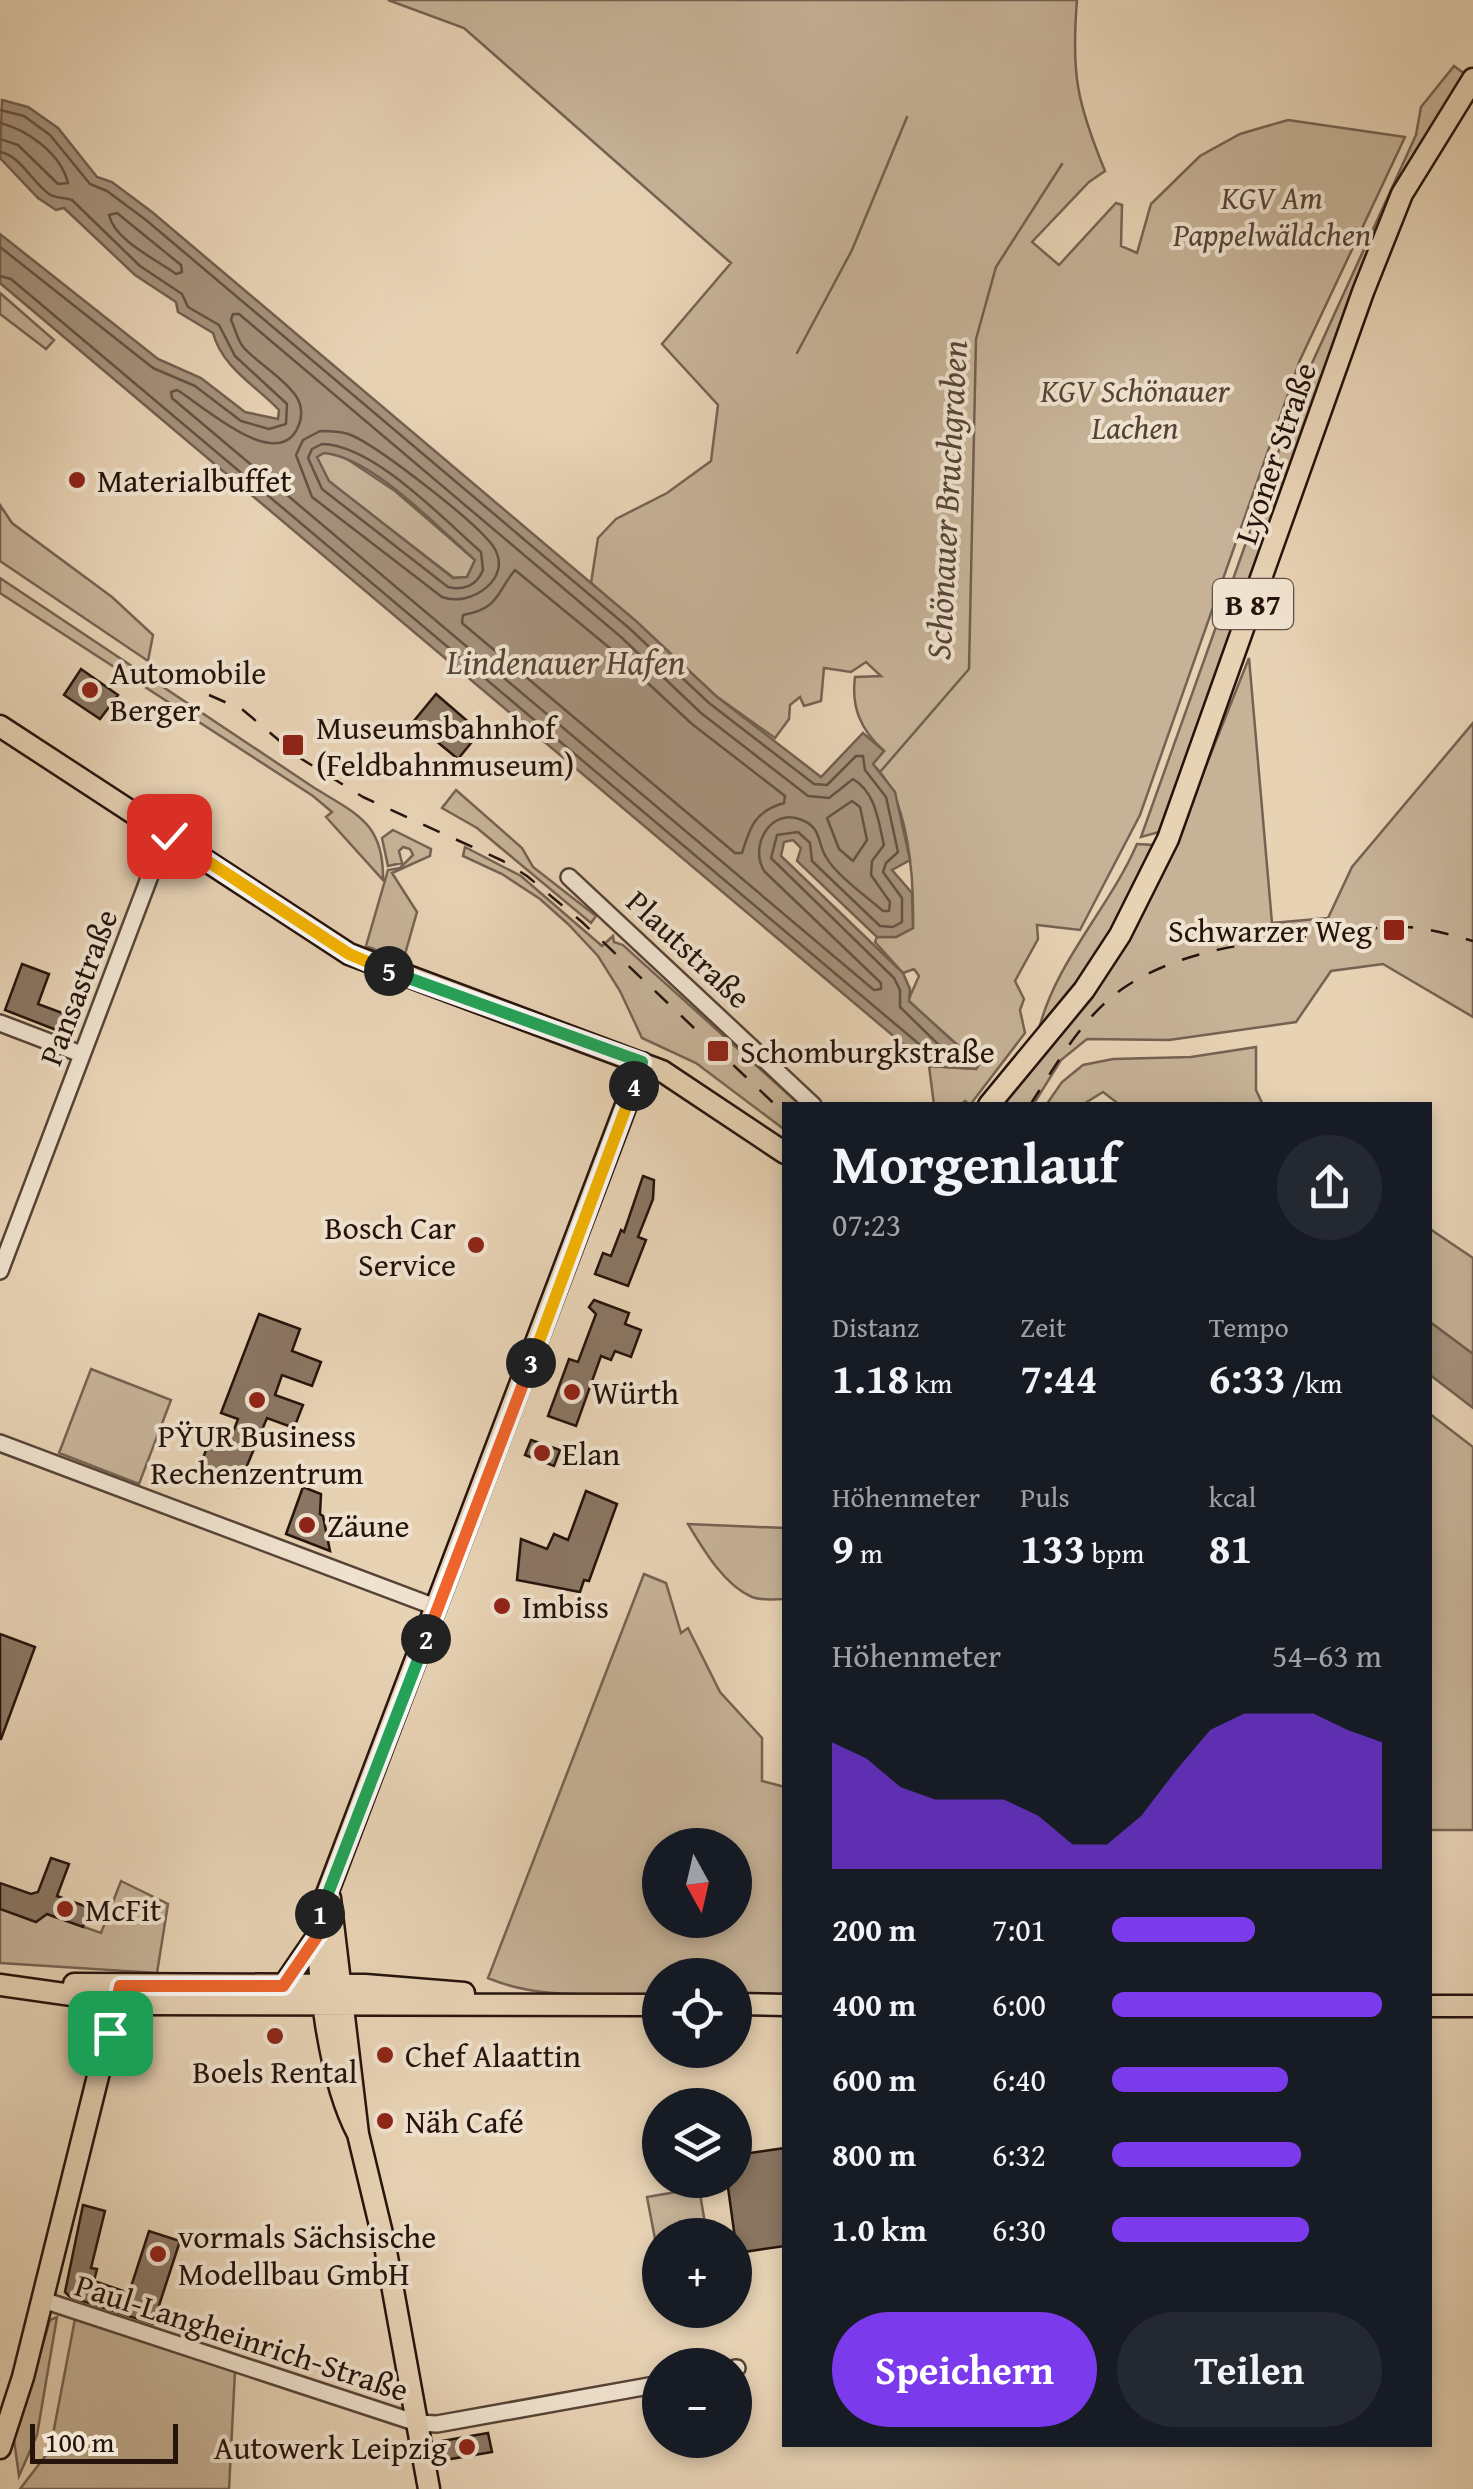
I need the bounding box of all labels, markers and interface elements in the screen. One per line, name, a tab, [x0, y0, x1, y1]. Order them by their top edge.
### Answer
park label: KGV Am Pappelwäldchen	[1172, 174, 1371, 258]
water label: Schönauer Bruchgraben	[912, 338, 980, 661]
street label: Lyoner Straße	[1222, 356, 1328, 550]
park label: KGV Schönauer Lachen	[1039, 367, 1231, 451]
place label: Materialbuffet	[97, 457, 292, 504]
marker: Materialbuffet	[66, 469, 88, 491]
road number: B 87	[1213, 579, 1293, 629]
water label: Lindenauer Hafen	[445, 636, 686, 687]
place label: Automobile Berger	[110, 649, 266, 733]
marker: Automobile Berger	[79, 679, 101, 701]
place label: Museumsbahnhof (Feldbahnmuseum)	[316, 704, 574, 788]
marker: Museumsbahnhof (Feldbahnmuseum)	[280, 732, 306, 758]
pin	[127, 794, 212, 879]
icon: check	[142, 809, 197, 864]
street label: Plautstraße	[616, 879, 762, 1019]
street label: Pansastraße	[27, 902, 129, 1072]
place label: Schwarzer Weg	[1168, 907, 1372, 954]
marker: Schwarzer Weg	[1381, 917, 1407, 943]
pin: 5	[364, 946, 414, 996]
text: 5	[382, 950, 396, 991]
place label: Schomburgkstraße	[740, 1028, 995, 1075]
marker: Schomburgkstraße	[705, 1038, 731, 1064]
pin: 4	[609, 1061, 659, 1111]
text: 4	[627, 1065, 641, 1106]
text: Morgenlauf	[832, 1123, 1118, 1203]
button: share	[1277, 1135, 1382, 1240]
text: 07:23	[832, 1201, 901, 1248]
place label: Bosch Car Service	[324, 1204, 456, 1288]
marker: Bosch Car Service	[465, 1234, 487, 1256]
text: Distanz	[832, 1306, 919, 1347]
text: Zeit	[1020, 1306, 1066, 1347]
text: Tempo	[1209, 1306, 1289, 1347]
pin: 3	[506, 1338, 556, 1388]
text: 3	[524, 1342, 538, 1383]
text: 1.18	[832, 1347, 909, 1408]
text: 7:44	[1020, 1347, 1097, 1408]
text: 6:33	[1209, 1347, 1286, 1408]
text: km	[909, 1362, 952, 1403]
text: /km	[1286, 1362, 1342, 1403]
place label: Würth	[592, 1369, 679, 1416]
marker: Würth	[561, 1381, 583, 1403]
marker: PŸUR Business Rechenzentrum	[246, 1389, 268, 1411]
place label: PŸUR Business Rechenzentrum	[150, 1412, 364, 1496]
place label: Elan	[562, 1430, 620, 1477]
marker: Elan	[531, 1442, 553, 1464]
text: Höhenmeter	[832, 1476, 980, 1517]
text: Puls	[1020, 1476, 1070, 1517]
text: kcal	[1209, 1476, 1256, 1517]
place label: Zäune	[327, 1502, 409, 1549]
marker: Zäune	[296, 1514, 318, 1536]
text: 9	[832, 1517, 854, 1578]
text: 133	[1020, 1517, 1086, 1578]
text: 81	[1209, 1517, 1252, 1578]
text: m	[854, 1532, 883, 1573]
text: bpm	[1086, 1532, 1144, 1573]
place label: Imbiss	[522, 1583, 609, 1630]
marker: Imbiss	[491, 1595, 513, 1617]
pin: 2	[401, 1614, 451, 1664]
text: 2	[419, 1618, 433, 1659]
text: Höhenmeter	[832, 1632, 1001, 1679]
text: 54–63 m	[1272, 1632, 1382, 1679]
north arrow	[642, 1828, 752, 1938]
map controls	[642, 1828, 752, 2458]
place label: McFit	[85, 1886, 161, 1933]
pin: 1	[295, 1889, 345, 1939]
text: 1	[313, 1893, 327, 1934]
marker: McFit	[54, 1898, 76, 1920]
text: 200 m	[832, 1906, 916, 1953]
text: 7:01	[992, 1906, 1046, 1953]
button: locate	[642, 1958, 752, 2068]
text: 400 m	[832, 1981, 916, 2028]
text: 6:00	[992, 1981, 1046, 2028]
pin	[68, 1991, 153, 2076]
icon: arrive	[83, 2006, 138, 2061]
marker: Boels Rental	[264, 2025, 286, 2047]
place label: Chef Alaattin	[405, 2032, 581, 2079]
marker: Chef Alaattin	[374, 2044, 396, 2066]
place label: Boels Rental	[192, 2048, 358, 2095]
text: 600 m	[832, 2056, 916, 2103]
text: 6:40	[992, 2056, 1046, 2103]
button: layers	[642, 2088, 752, 2198]
place label: Näh Café	[405, 2098, 524, 2145]
marker: Näh Café	[374, 2110, 396, 2132]
text: 800 m	[832, 2131, 916, 2178]
text: 6:32	[992, 2131, 1046, 2178]
text: 1.0 km	[832, 2206, 927, 2253]
text: 6:30	[992, 2206, 1046, 2253]
place label: vormals Sächsische Modellbau GmbH	[178, 2213, 436, 2297]
button: +	[642, 2218, 752, 2328]
marker: vormals Sächsische Modellbau GmbH	[147, 2243, 169, 2265]
street label: Paul-Langheinrich-Straße	[69, 2261, 415, 2413]
button: Speichern	[832, 2312, 1097, 2427]
button: Teilen	[1117, 2312, 1382, 2427]
button: −	[642, 2348, 752, 2458]
scale bar	[30, 2419, 178, 2464]
text: 100 m	[45, 2421, 114, 2462]
place label: Autowerk Leipzig	[214, 2424, 447, 2471]
marker: Autowerk Leipzig	[456, 2436, 478, 2458]

